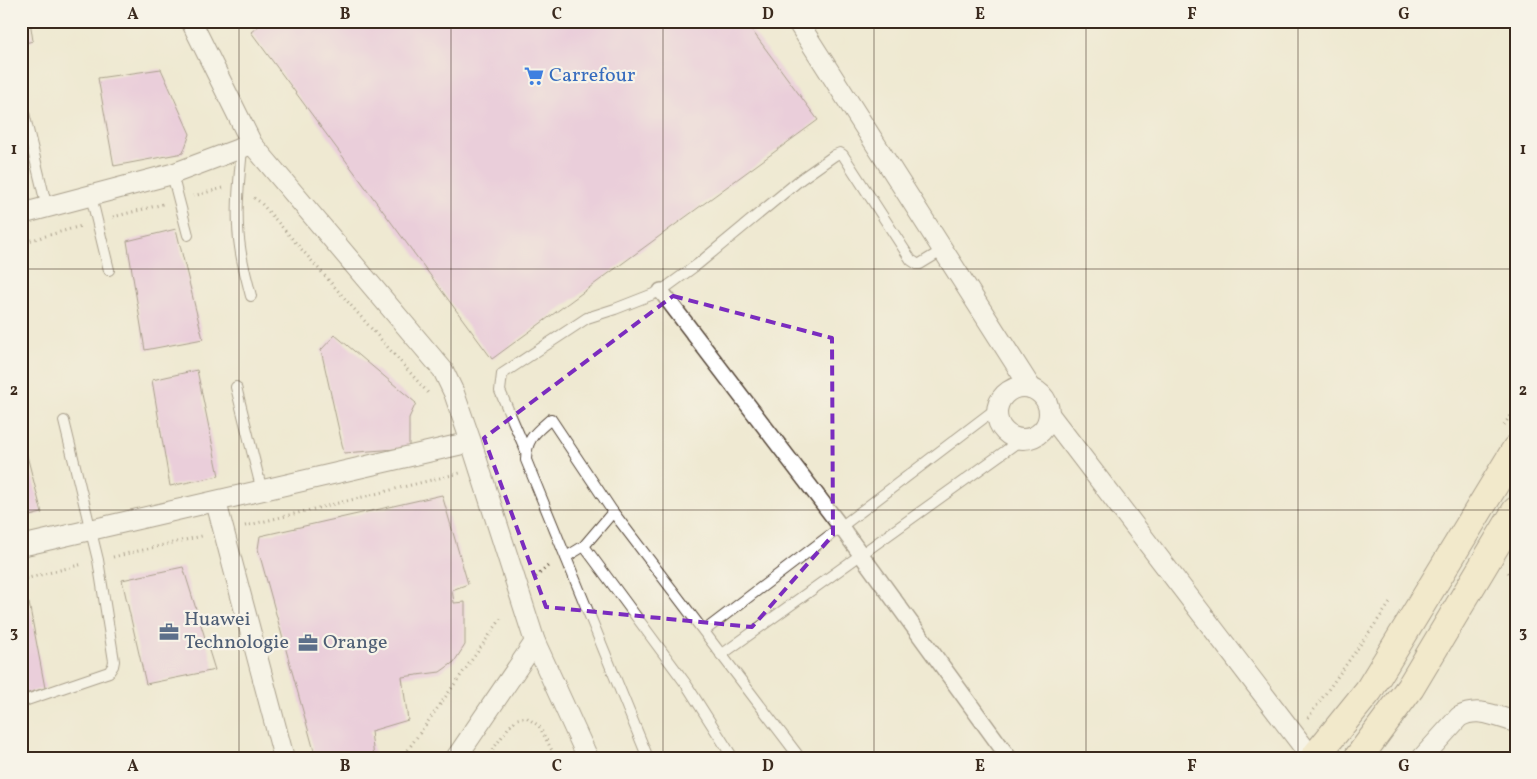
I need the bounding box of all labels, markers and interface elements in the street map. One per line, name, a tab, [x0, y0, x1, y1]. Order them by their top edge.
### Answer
text: A	[127, 4, 139, 26]
text: B	[340, 4, 351, 26]
text: C	[552, 4, 562, 26]
text: D	[762, 4, 774, 26]
text: E	[975, 4, 985, 26]
text: F	[1187, 4, 1197, 26]
text: G	[1398, 4, 1410, 26]
place label: Carrefour	[549, 62, 635, 90]
supermarket icon: Carrefour	[523, 65, 545, 87]
text: 1	[11, 139, 17, 161]
text: 1	[1520, 139, 1526, 161]
text: 2	[10, 380, 18, 402]
text: 2	[1519, 380, 1527, 402]
place label: Huawei Technologie	[184, 606, 289, 657]
office icon: Huawei Technologie	[158, 621, 180, 643]
text: 3	[10, 622, 18, 644]
text: 3	[1519, 622, 1527, 644]
place label: Orange	[323, 629, 388, 657]
office icon: Orange	[297, 632, 319, 654]
text: A	[127, 756, 139, 778]
text: B	[340, 756, 351, 778]
text: C	[552, 756, 562, 778]
text: D	[762, 756, 774, 778]
text: E	[975, 756, 985, 778]
text: F	[1187, 756, 1197, 778]
text: G	[1398, 756, 1410, 778]

